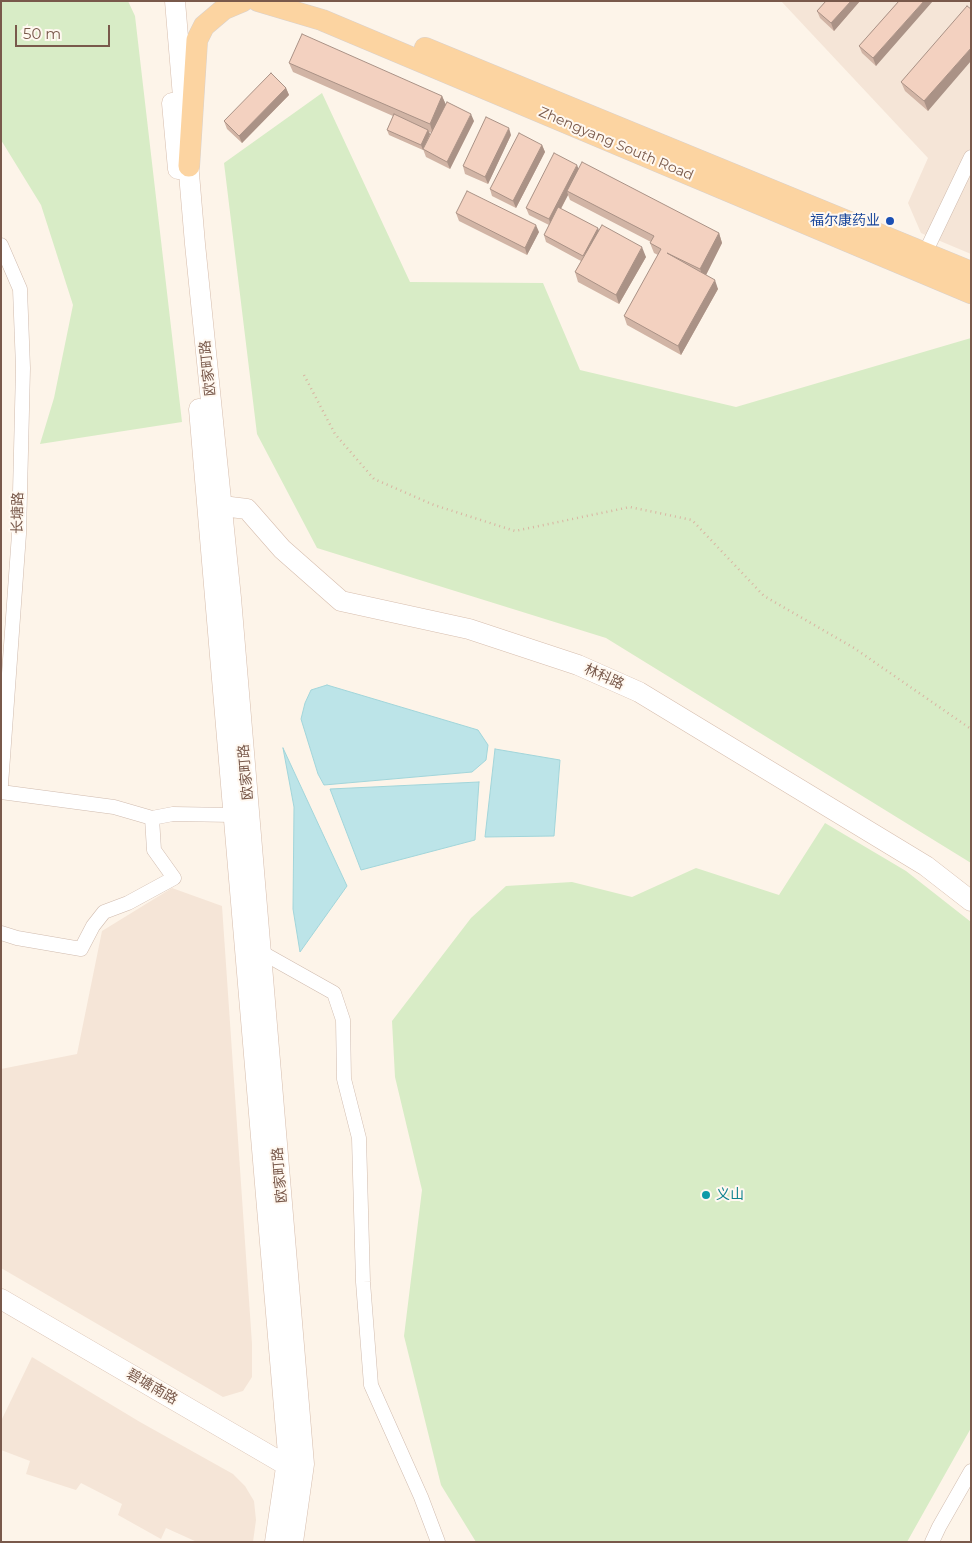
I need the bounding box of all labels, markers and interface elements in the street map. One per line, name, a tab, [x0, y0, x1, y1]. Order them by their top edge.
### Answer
scale bar	[18, 15, 112, 47]
text: 50 m	[23, 24, 61, 43]
street label: Zhengyang South Road	[536, 104, 696, 184]
place label: 福尔康药业	[810, 213, 880, 229]
marker: 福尔康药业	[884, 215, 896, 227]
street label: 欧家町路	[197, 339, 219, 397]
street label: 长塘路	[9, 492, 27, 534]
street label: 林科路	[581, 661, 627, 693]
street label: 欧家町路	[235, 743, 257, 801]
street label: 欧家町路	[269, 1146, 291, 1204]
place label: 义山	[716, 1187, 744, 1203]
marker: 义山	[700, 1189, 712, 1201]
street label: 碧塘南路	[124, 1366, 180, 1408]

